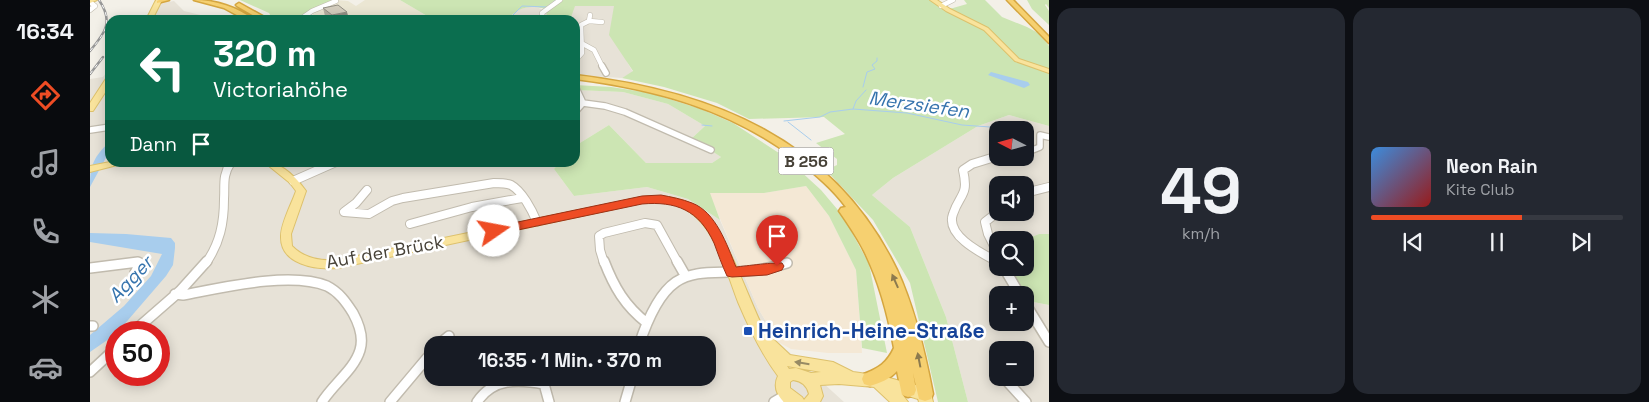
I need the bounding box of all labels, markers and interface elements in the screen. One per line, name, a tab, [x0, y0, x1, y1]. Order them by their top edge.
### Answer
text: 16:34	[16, 17, 74, 45]
text: 320 m	[213, 32, 317, 76]
icon: left	[130, 35, 195, 100]
text: Victoriahöhe	[213, 75, 348, 103]
icon: directions	[28, 78, 63, 113]
water label: Merzsiefen	[867, 85, 971, 124]
north arrow	[989, 121, 1034, 166]
map controls	[989, 121, 1034, 386]
icon: arrive	[187, 130, 215, 158]
text: Dann	[130, 132, 177, 157]
icon: music	[28, 146, 63, 181]
road number: B 256	[778, 148, 834, 175]
text: 49	[1160, 149, 1242, 232]
text: Neon Rain	[1446, 154, 1538, 179]
button: sound	[989, 176, 1034, 221]
text: Kite Club	[1446, 179, 1515, 200]
position arrow	[467, 204, 519, 256]
icon: phone	[28, 214, 63, 249]
pin	[756, 215, 798, 266]
icon: arrive	[763, 222, 791, 250]
text: km/h	[1182, 223, 1220, 244]
icon: previous	[1399, 228, 1427, 256]
icon: pause	[1483, 228, 1511, 256]
icon: next	[1567, 228, 1595, 256]
street label: Auf der Brück	[324, 230, 446, 273]
button: search	[989, 231, 1034, 276]
water label: Agger	[103, 249, 159, 308]
one-way arrow	[890, 274, 898, 288]
icon: climate	[28, 282, 63, 317]
button: +	[989, 286, 1034, 331]
place label: Heinrich-Heine-Straße	[758, 317, 985, 344]
speed limit sign: 50	[105, 321, 170, 386]
marker: Heinrich-Heine-Straße	[742, 325, 754, 337]
button: −	[989, 341, 1034, 386]
text: 16:35 · 1 Min. · 370 m	[478, 348, 662, 373]
icon: car	[28, 350, 63, 385]
one-way arrow	[914, 352, 922, 368]
one-way arrow	[794, 359, 810, 367]

